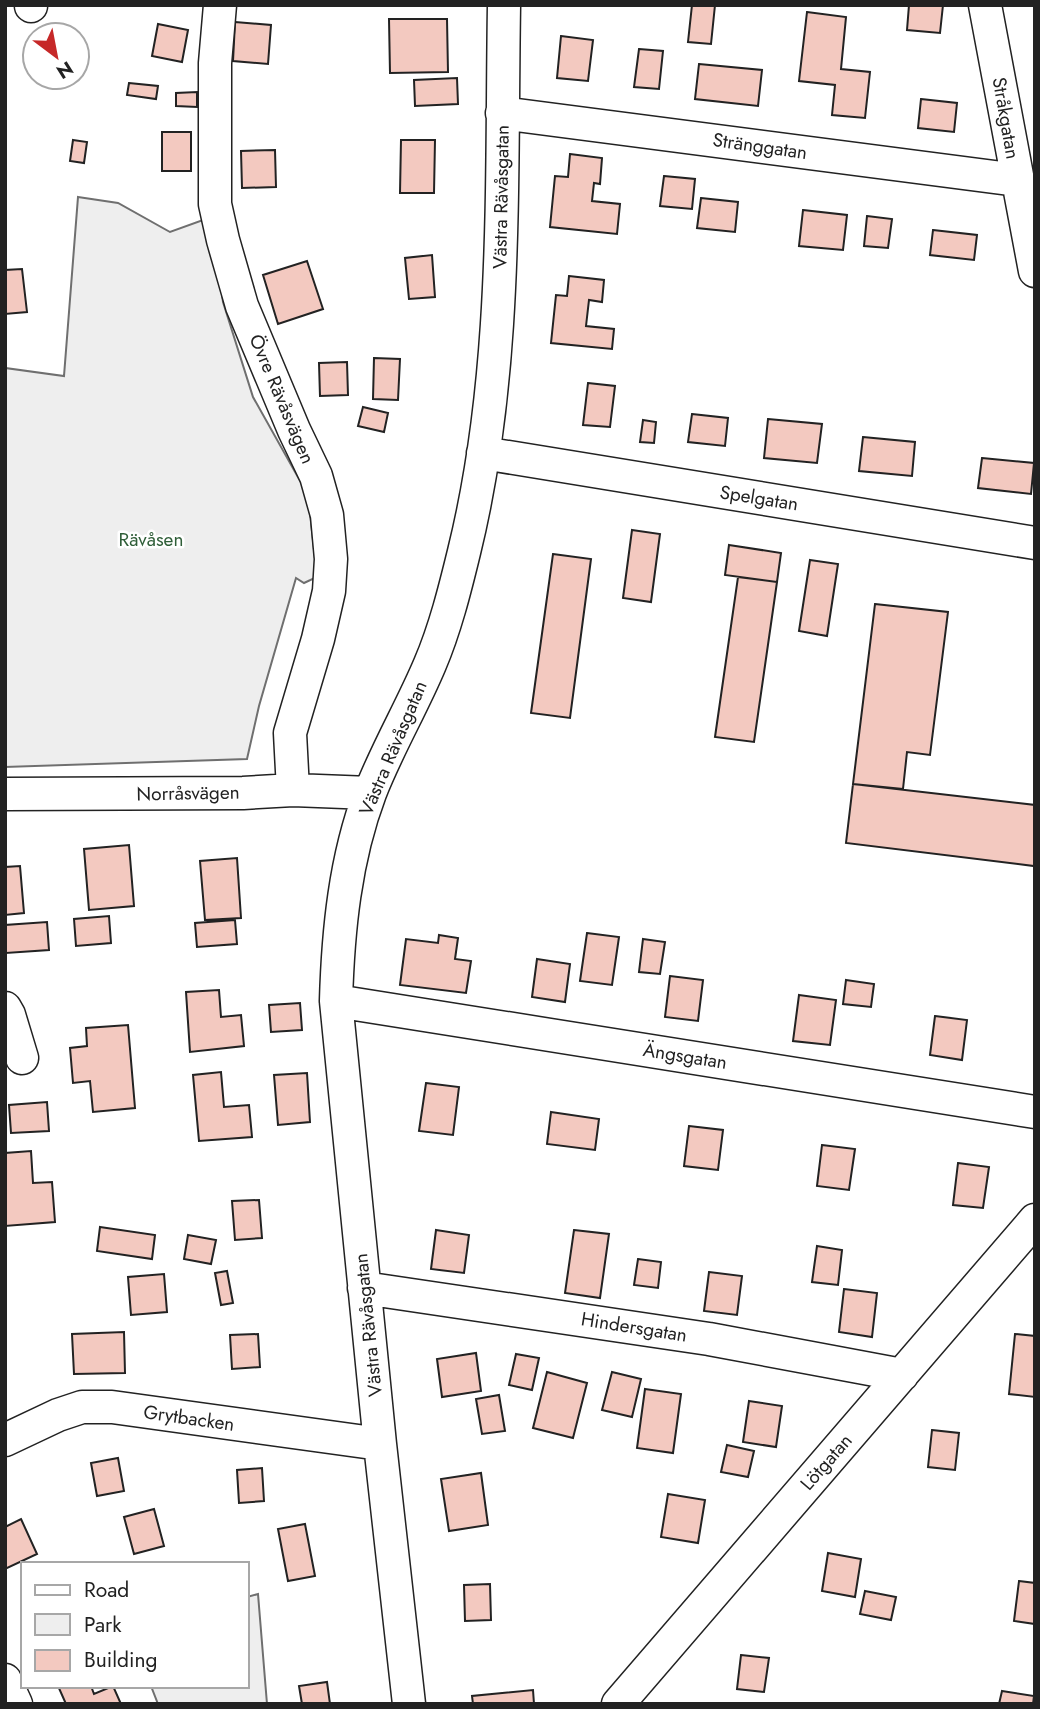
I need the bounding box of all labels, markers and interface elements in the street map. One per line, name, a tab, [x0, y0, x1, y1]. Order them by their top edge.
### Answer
north arrow	[21, 21, 91, 91]
text: N	[51, 55, 78, 85]
street label: Stråkgatan	[986, 75, 1026, 161]
street label: Västra Rävåsgatan	[486, 125, 516, 269]
street label: Stränggatan	[711, 126, 809, 166]
street label: Övre Rävåsvägen	[243, 330, 321, 468]
street label: Spelgatan	[718, 478, 800, 518]
park label: Rävåsen	[119, 526, 183, 553]
street label: Västra Rävåsgatan	[352, 676, 434, 820]
street label: Norråsvägen	[136, 779, 240, 807]
street label: Ängsgatan	[641, 1036, 729, 1076]
street label: Västra Rävåsgatan	[347, 1252, 389, 1398]
street label: Hindersgatan	[579, 1305, 689, 1349]
street label: Grytbacken	[142, 1398, 236, 1438]
street label: Lötgatan	[794, 1428, 858, 1496]
legend	[21, 1562, 248, 1688]
text: Road	[84, 1575, 129, 1605]
text: Park	[84, 1610, 122, 1640]
text: Building	[84, 1645, 157, 1675]

